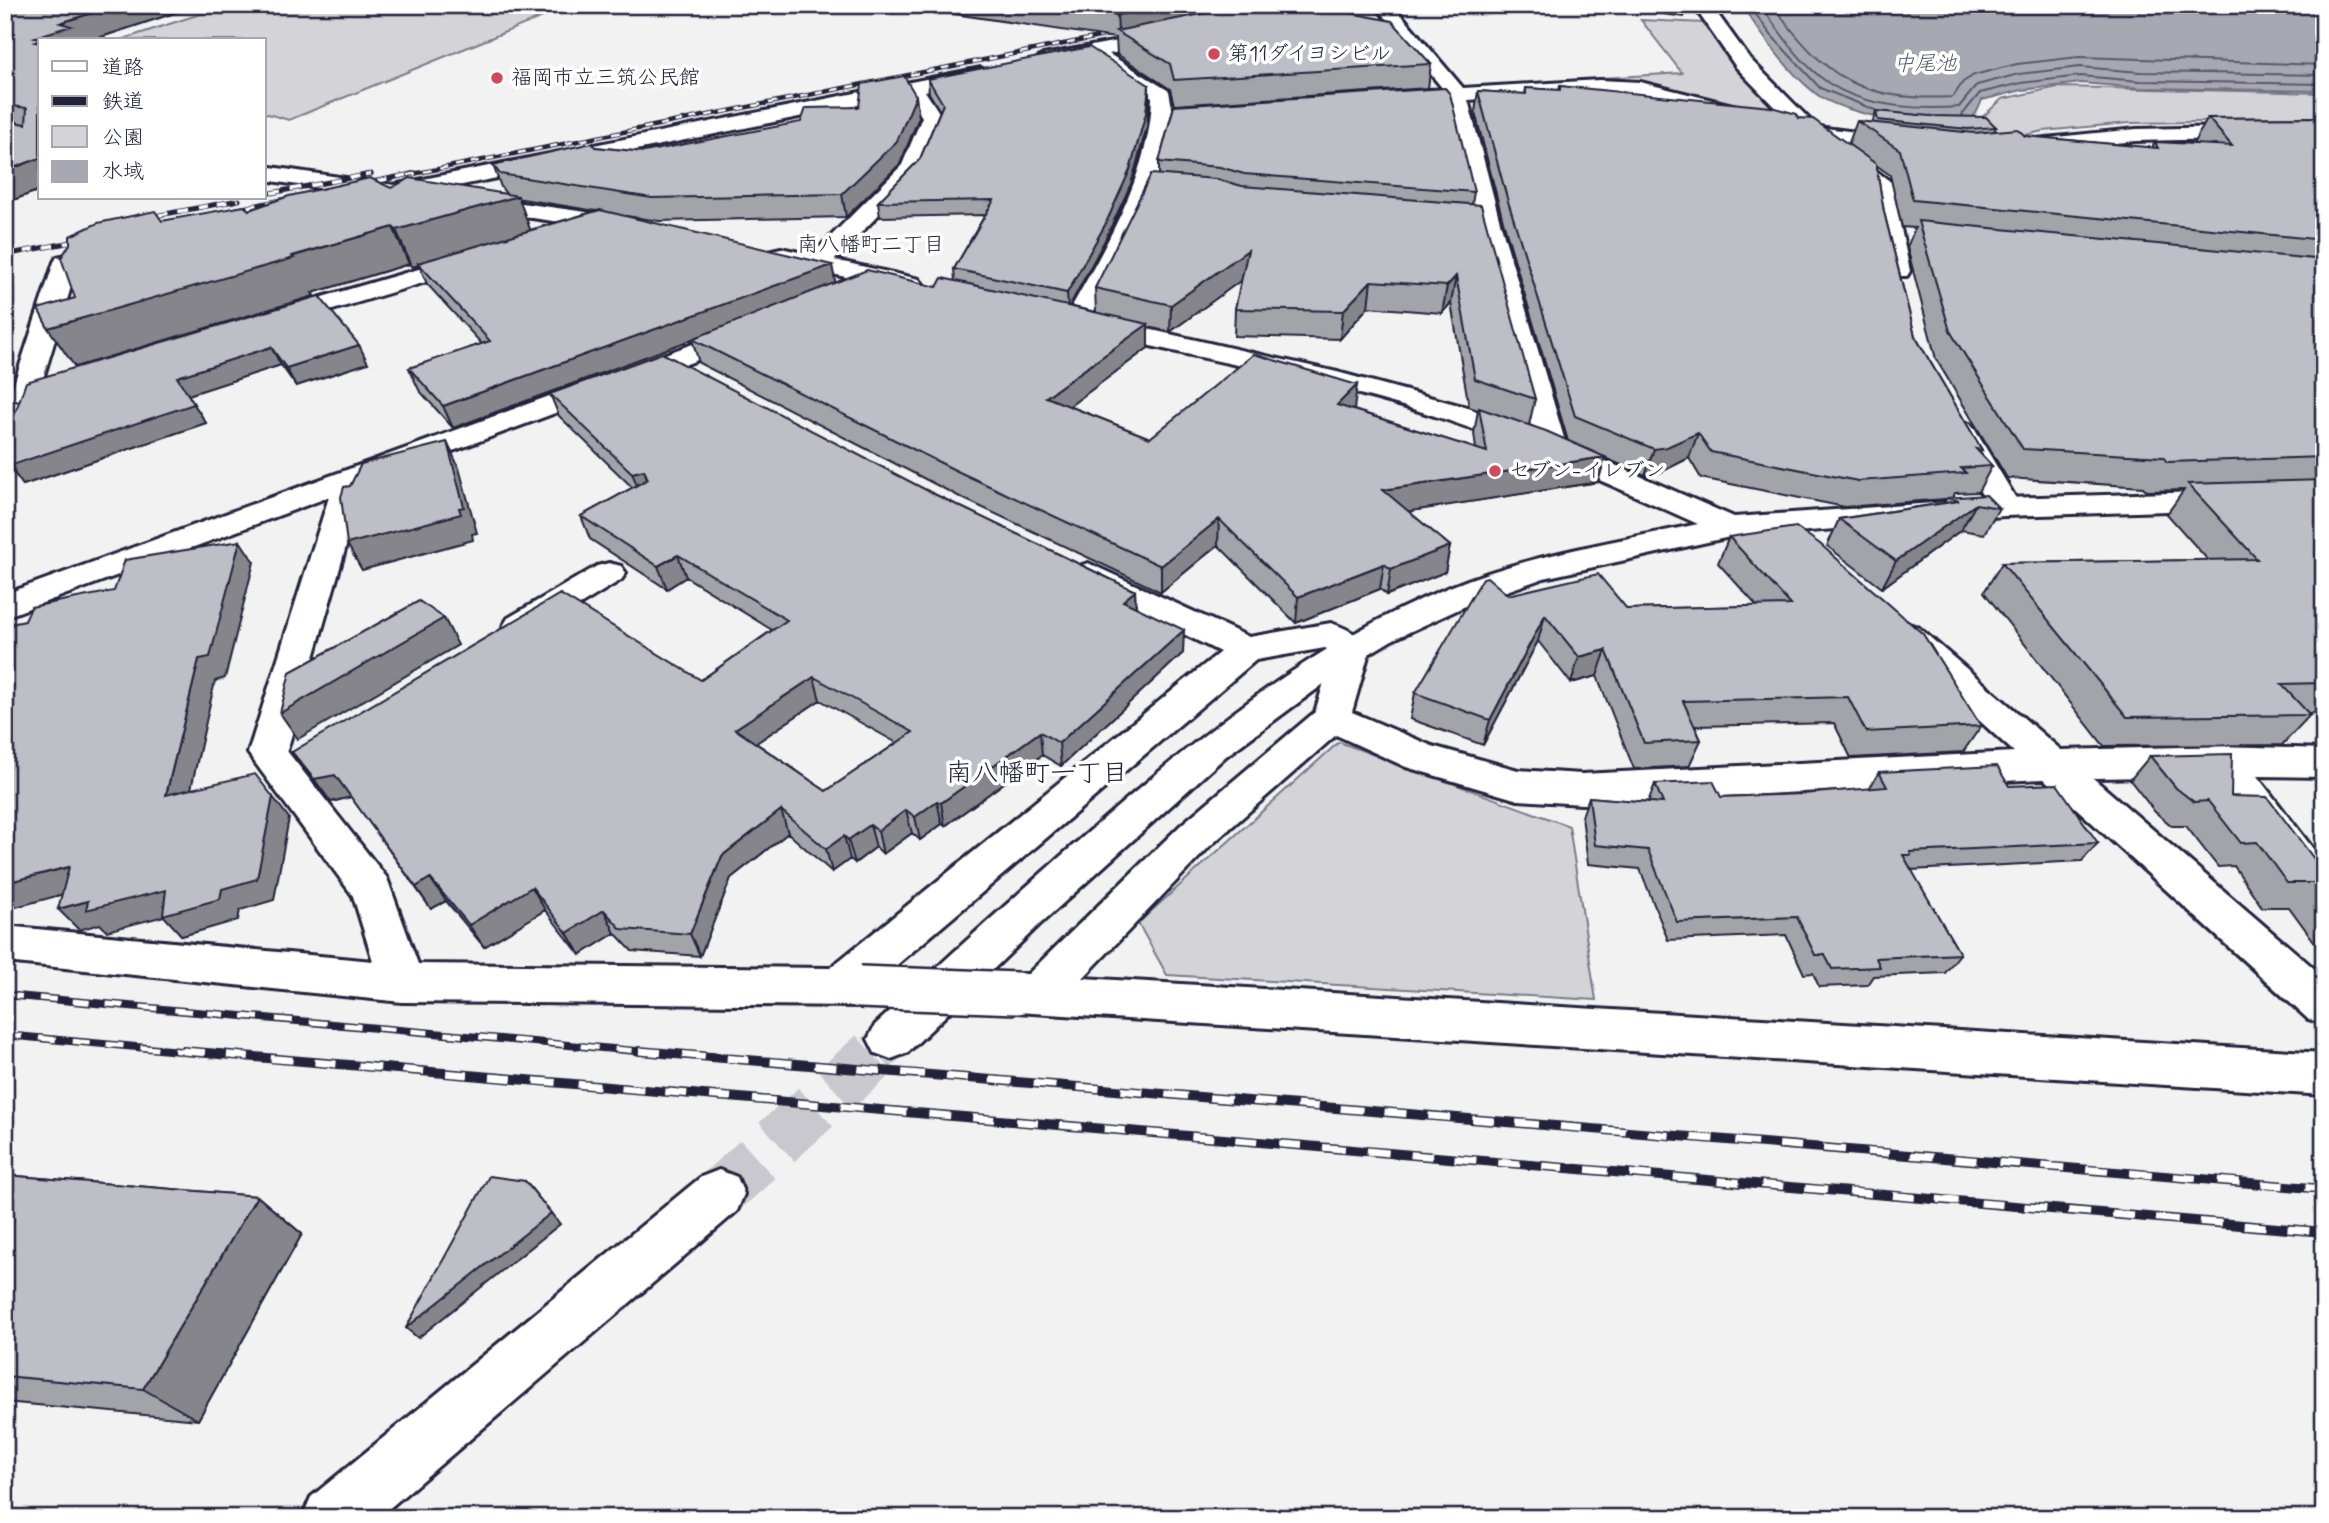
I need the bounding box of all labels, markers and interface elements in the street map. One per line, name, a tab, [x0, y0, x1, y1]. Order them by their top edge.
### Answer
legend	[38, 38, 266, 200]
place label: 第11ダイヨシビル	[1228, 40, 1391, 68]
marker: 第11ダイヨシビル	[1206, 46, 1222, 62]
water label: 中尾池	[1894, 50, 1957, 78]
text: 道路	[102, 54, 144, 82]
place label: 福岡市立三筑公民館	[511, 64, 700, 92]
marker: 福岡市立三筑公民館	[489, 70, 505, 86]
text: 鉄道	[102, 88, 144, 116]
text: 公園	[102, 124, 144, 152]
text: 水域	[102, 158, 144, 186]
district label: 南八幡町二丁目	[798, 231, 945, 259]
place label: セブン-イレブン	[1509, 457, 1665, 485]
marker: セブン-イレブン	[1487, 463, 1503, 479]
district label: 南八幡町一丁目	[946, 757, 1128, 791]

